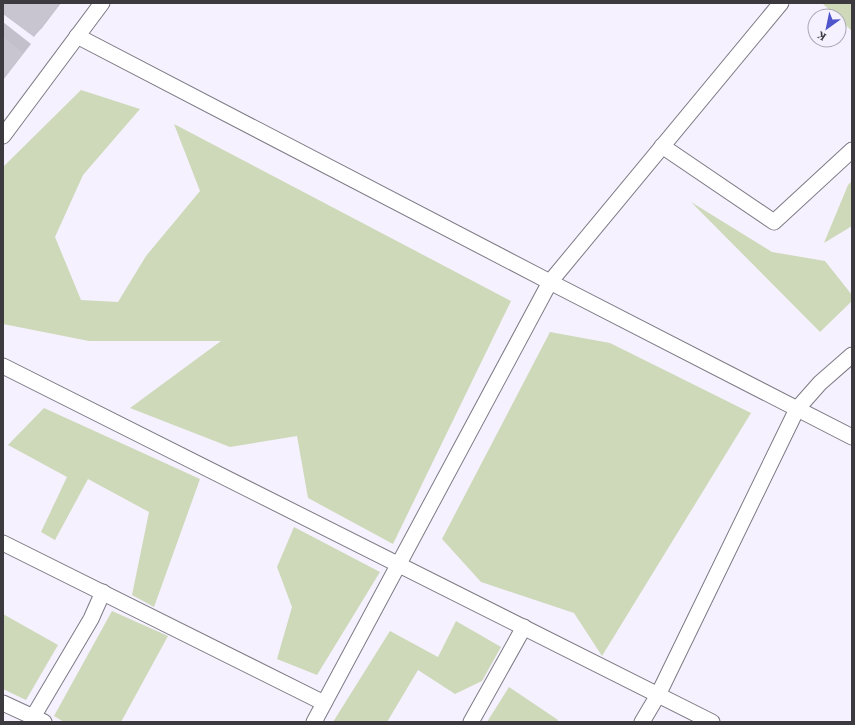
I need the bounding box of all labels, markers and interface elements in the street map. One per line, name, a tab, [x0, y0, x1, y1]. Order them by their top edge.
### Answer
north arrow	[807, 8, 847, 48]
text: K	[813, 26, 830, 45]

